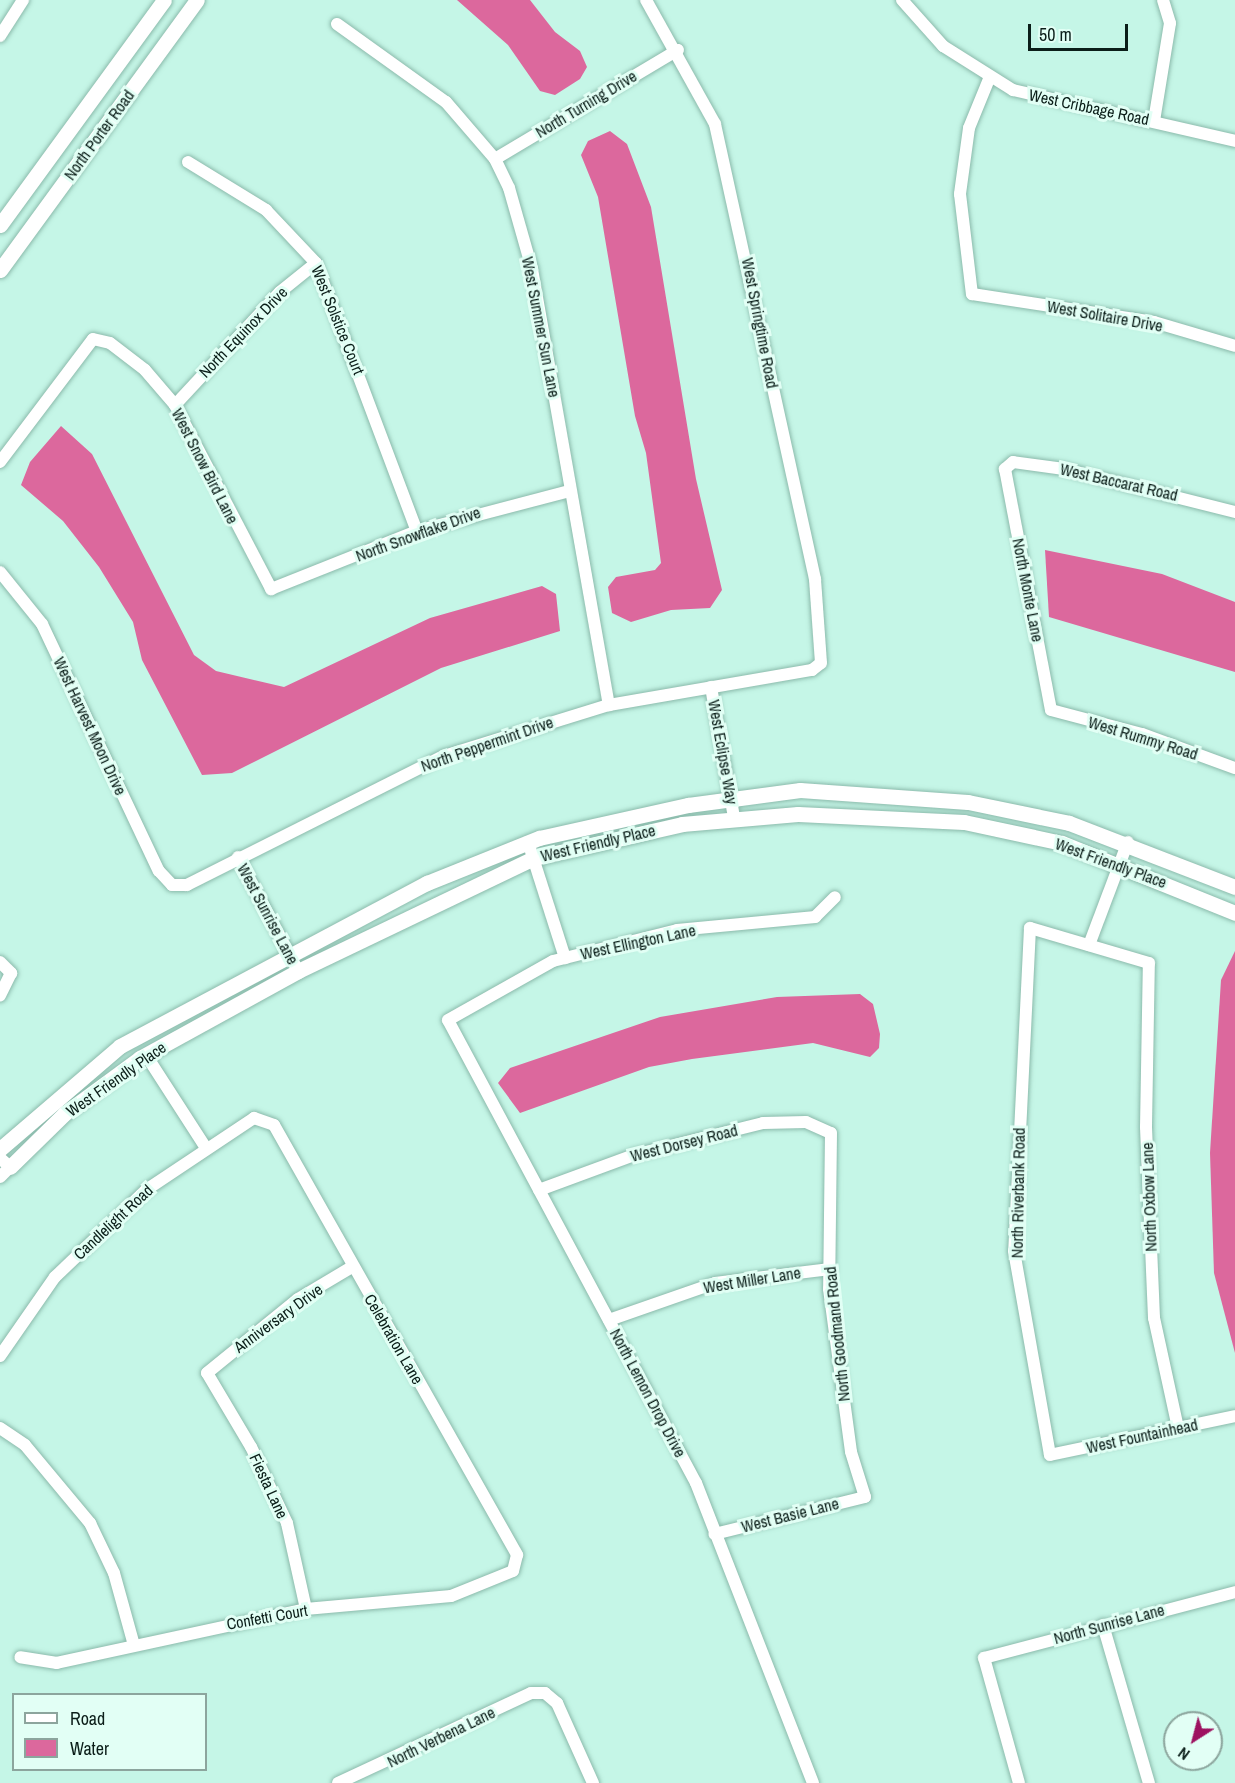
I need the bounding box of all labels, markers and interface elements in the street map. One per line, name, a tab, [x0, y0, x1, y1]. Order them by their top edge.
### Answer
scale bar	[1031, 12, 1132, 50]
text: 50 m	[1039, 22, 1072, 47]
street label: North Turning Drive	[532, 66, 640, 142]
street label: West Cribbage Road	[1027, 85, 1151, 129]
street label: North Porter Road	[60, 86, 138, 184]
street label: West Summer Sun Lane	[518, 255, 564, 399]
street label: West Springtime Road	[738, 256, 782, 390]
street label: West Solstice Court	[307, 263, 369, 377]
street label: North Equinox Drive	[195, 283, 291, 381]
street label: West Solitaire Drive	[1046, 296, 1164, 336]
street label: West Snow Bird Lane	[168, 405, 242, 527]
street label: West Baccarat Road	[1058, 459, 1180, 505]
street label: North Snowflake Drive	[353, 503, 483, 565]
street label: North Monte Lane	[1009, 537, 1047, 643]
street label: West Harvest Moon Drive	[50, 654, 130, 798]
street label: West Eclipse Way	[704, 698, 742, 806]
street label: North Peppermint Drive	[418, 712, 556, 776]
street label: West Rummy Road	[1086, 712, 1200, 764]
street label: West Friendly Place	[539, 820, 657, 866]
street label: West Friendly Place	[1053, 834, 1169, 892]
street label: West Sunrise Lane	[233, 860, 303, 968]
street label: West Ellington Lane	[579, 920, 697, 964]
street label: West Friendly Place	[63, 1038, 169, 1120]
street label: West Dorsey Road	[628, 1120, 740, 1166]
street label: North Riverbank Road	[1007, 1128, 1029, 1258]
street label: North Oxbow Lane	[1137, 1142, 1161, 1252]
street label: Candlelight Road	[69, 1180, 157, 1264]
street label: West Miller Lane	[702, 1263, 802, 1297]
street label: North Goodmand Road	[820, 1266, 854, 1402]
street label: Anniversary Drive	[230, 1279, 326, 1357]
street label: Celebration Lane	[361, 1291, 427, 1387]
street label: North Lemon Drop Drive	[606, 1325, 690, 1461]
street label: West Fountainhead	[1084, 1415, 1200, 1457]
street label: Fiesta Lane	[246, 1451, 292, 1521]
street label: West Basie Lane	[739, 1494, 841, 1536]
street label: Confetti Court	[225, 1600, 309, 1634]
street label: North Sunrise Lane	[1052, 1600, 1166, 1648]
legend	[12, 1693, 207, 1771]
street label: North Verbena Lane	[384, 1703, 498, 1771]
text: Road	[70, 1706, 105, 1731]
north arrow	[1163, 1711, 1223, 1771]
text: Water	[70, 1736, 109, 1761]
text: N	[1173, 1742, 1194, 1766]

